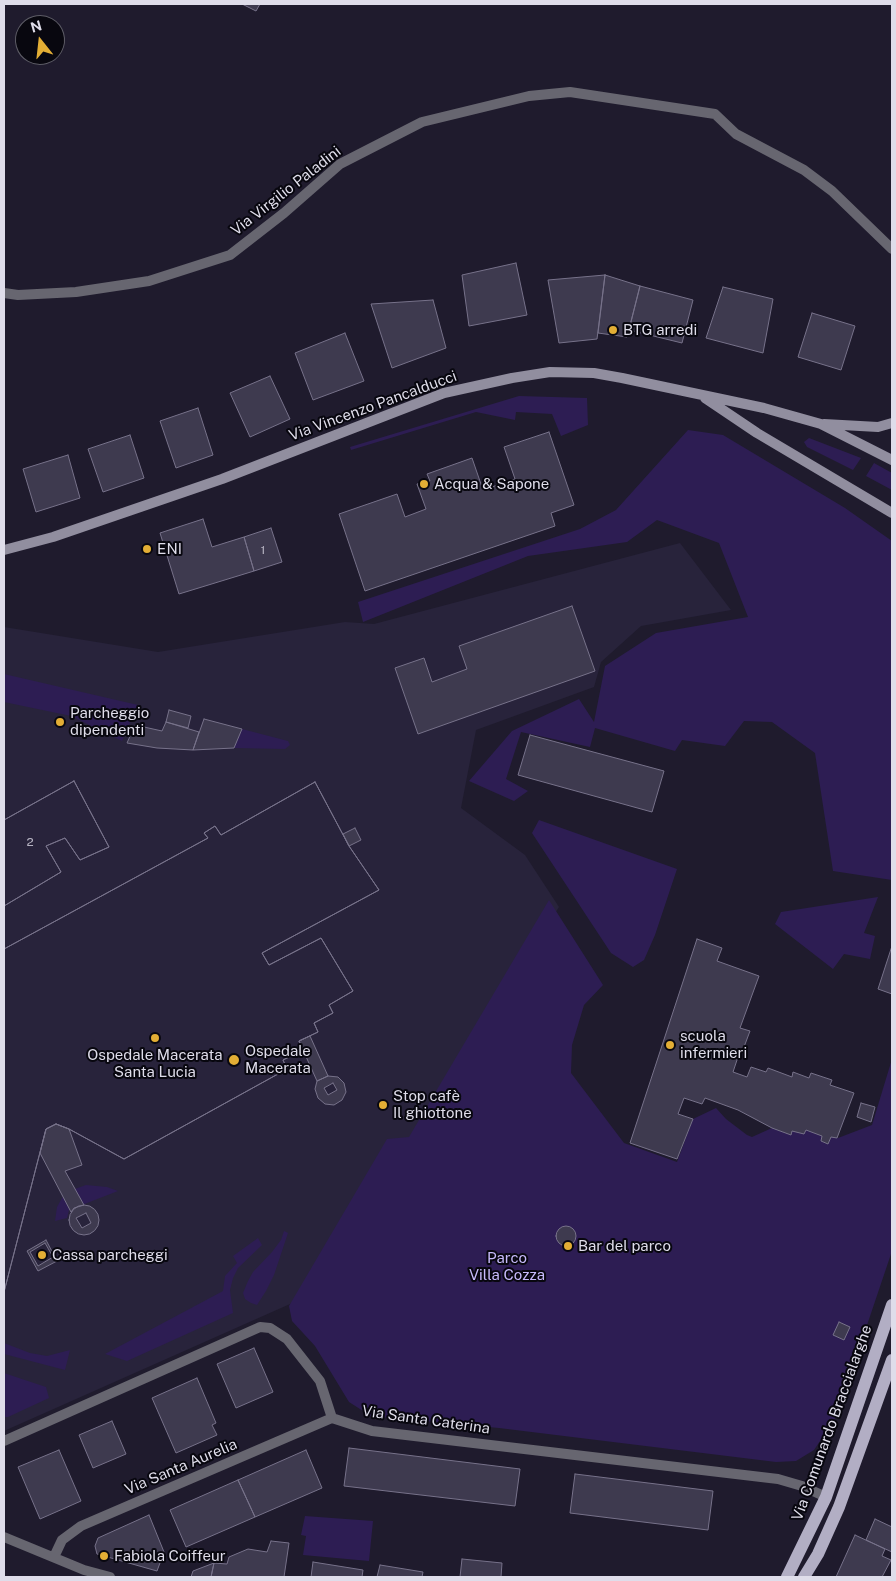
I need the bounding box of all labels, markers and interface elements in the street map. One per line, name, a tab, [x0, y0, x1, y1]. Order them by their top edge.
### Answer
north arrow	[15, 15, 65, 65]
text: N	[29, 17, 44, 36]
street label: Via Virgilio Paladini	[228, 143, 344, 239]
place label: BTG arredi	[623, 321, 697, 339]
marker: BTG arredi	[607, 324, 619, 336]
street label: Via Vincenzo Pancalducci	[287, 367, 459, 445]
place label: Acqua & Sapone	[434, 475, 549, 493]
marker: Acqua & Sapone	[418, 478, 430, 490]
place label: ENI	[157, 540, 182, 558]
marker: ENI	[141, 543, 153, 555]
house number: 1	[261, 543, 265, 557]
place label: Parcheggio dipendenti	[70, 704, 149, 739]
marker: Parcheggio dipendenti	[54, 716, 66, 728]
house number: 2	[26, 835, 34, 849]
place label: scuola infermieri	[680, 1027, 747, 1062]
marker: Ospedale Macerata Santa Lucia	[149, 1032, 161, 1044]
marker: scuola infermieri	[664, 1039, 676, 1051]
place label: Ospedale Macerata	[245, 1042, 311, 1077]
place label: Ospedale Macerata Santa Lucia	[87, 1046, 223, 1081]
marker: Ospedale Macerata	[227, 1053, 241, 1067]
place label: Stop cafè Il ghiottone	[393, 1087, 472, 1122]
marker: Stop cafè Il ghiottone	[377, 1099, 389, 1111]
place label: Bar del parco	[578, 1237, 671, 1255]
marker: Bar del parco	[562, 1240, 574, 1252]
place label: Cassa parcheggi	[52, 1246, 168, 1264]
marker: Cassa parcheggi	[36, 1249, 48, 1261]
park label: Parco Villa Cozza	[469, 1249, 545, 1284]
street label: Via Comunardo Braccialarghe	[788, 1323, 876, 1523]
street label: Via Santa Caterina	[361, 1402, 491, 1438]
street label: Via Santa Aurelia	[122, 1435, 240, 1499]
place label: Fabiola Coiffeur	[114, 1547, 226, 1565]
marker: Fabiola Coiffeur	[98, 1550, 110, 1562]

